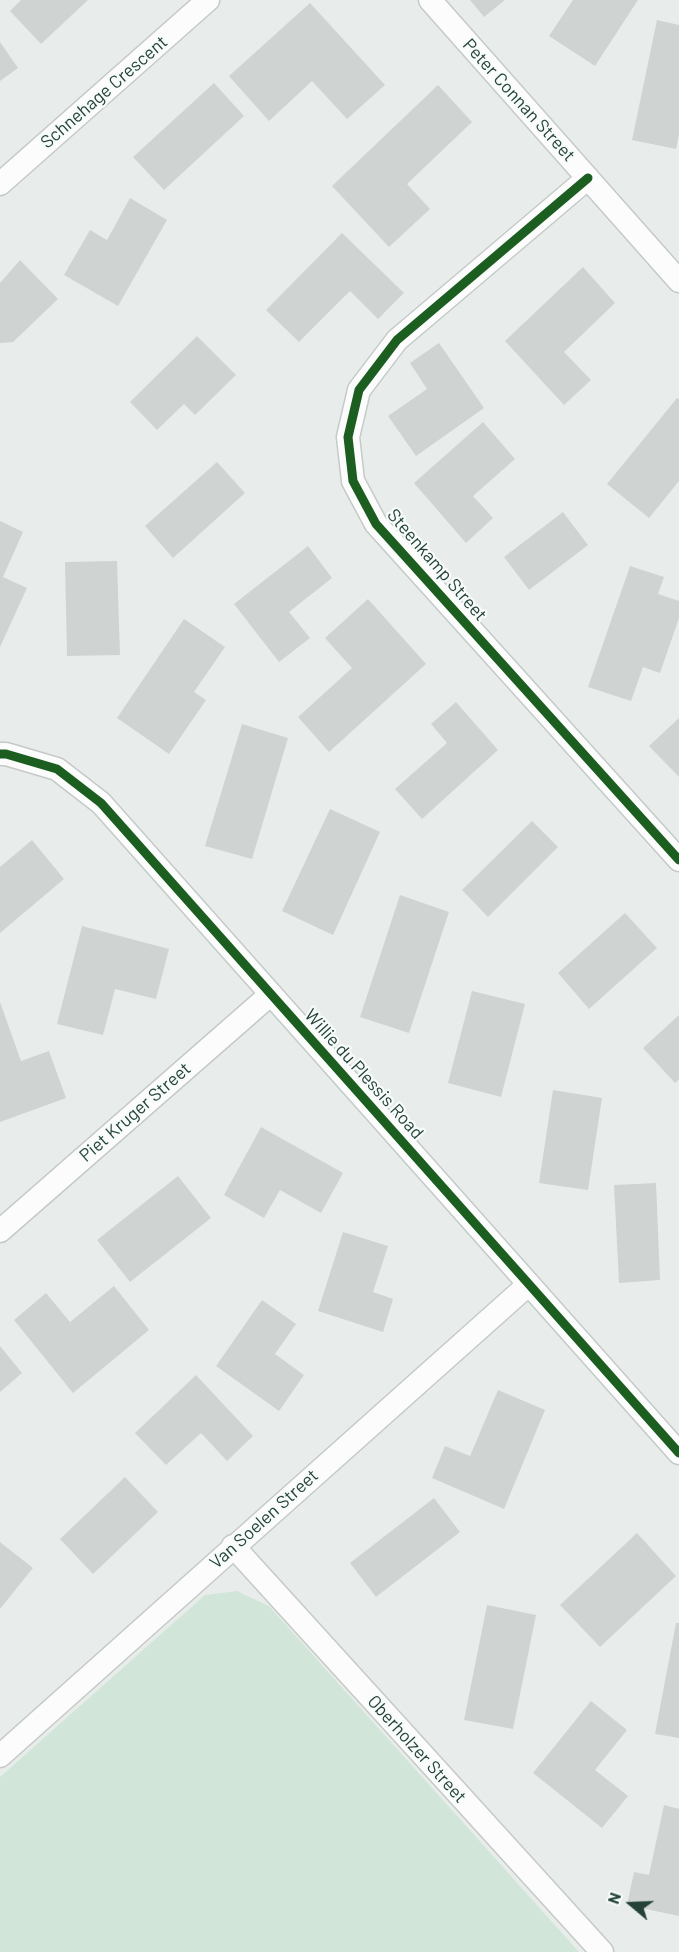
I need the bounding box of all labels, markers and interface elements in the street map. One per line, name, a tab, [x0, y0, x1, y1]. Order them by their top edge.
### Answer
street label: Schnehage Crescent	[36, 31, 172, 153]
street label: Peter Connan Street	[458, 34, 580, 166]
street label: Steenkamp Street	[383, 505, 491, 625]
street label: Willie du Plessis Road	[300, 1005, 428, 1143]
street label: Piet Kruger Street	[75, 1058, 195, 1166]
street label: Van Soelen Street	[205, 1465, 323, 1573]
street label: Oberholzer Street	[363, 1691, 471, 1807]
north arrow	[601, 1874, 661, 1934]
text: N	[603, 1890, 624, 1906]

